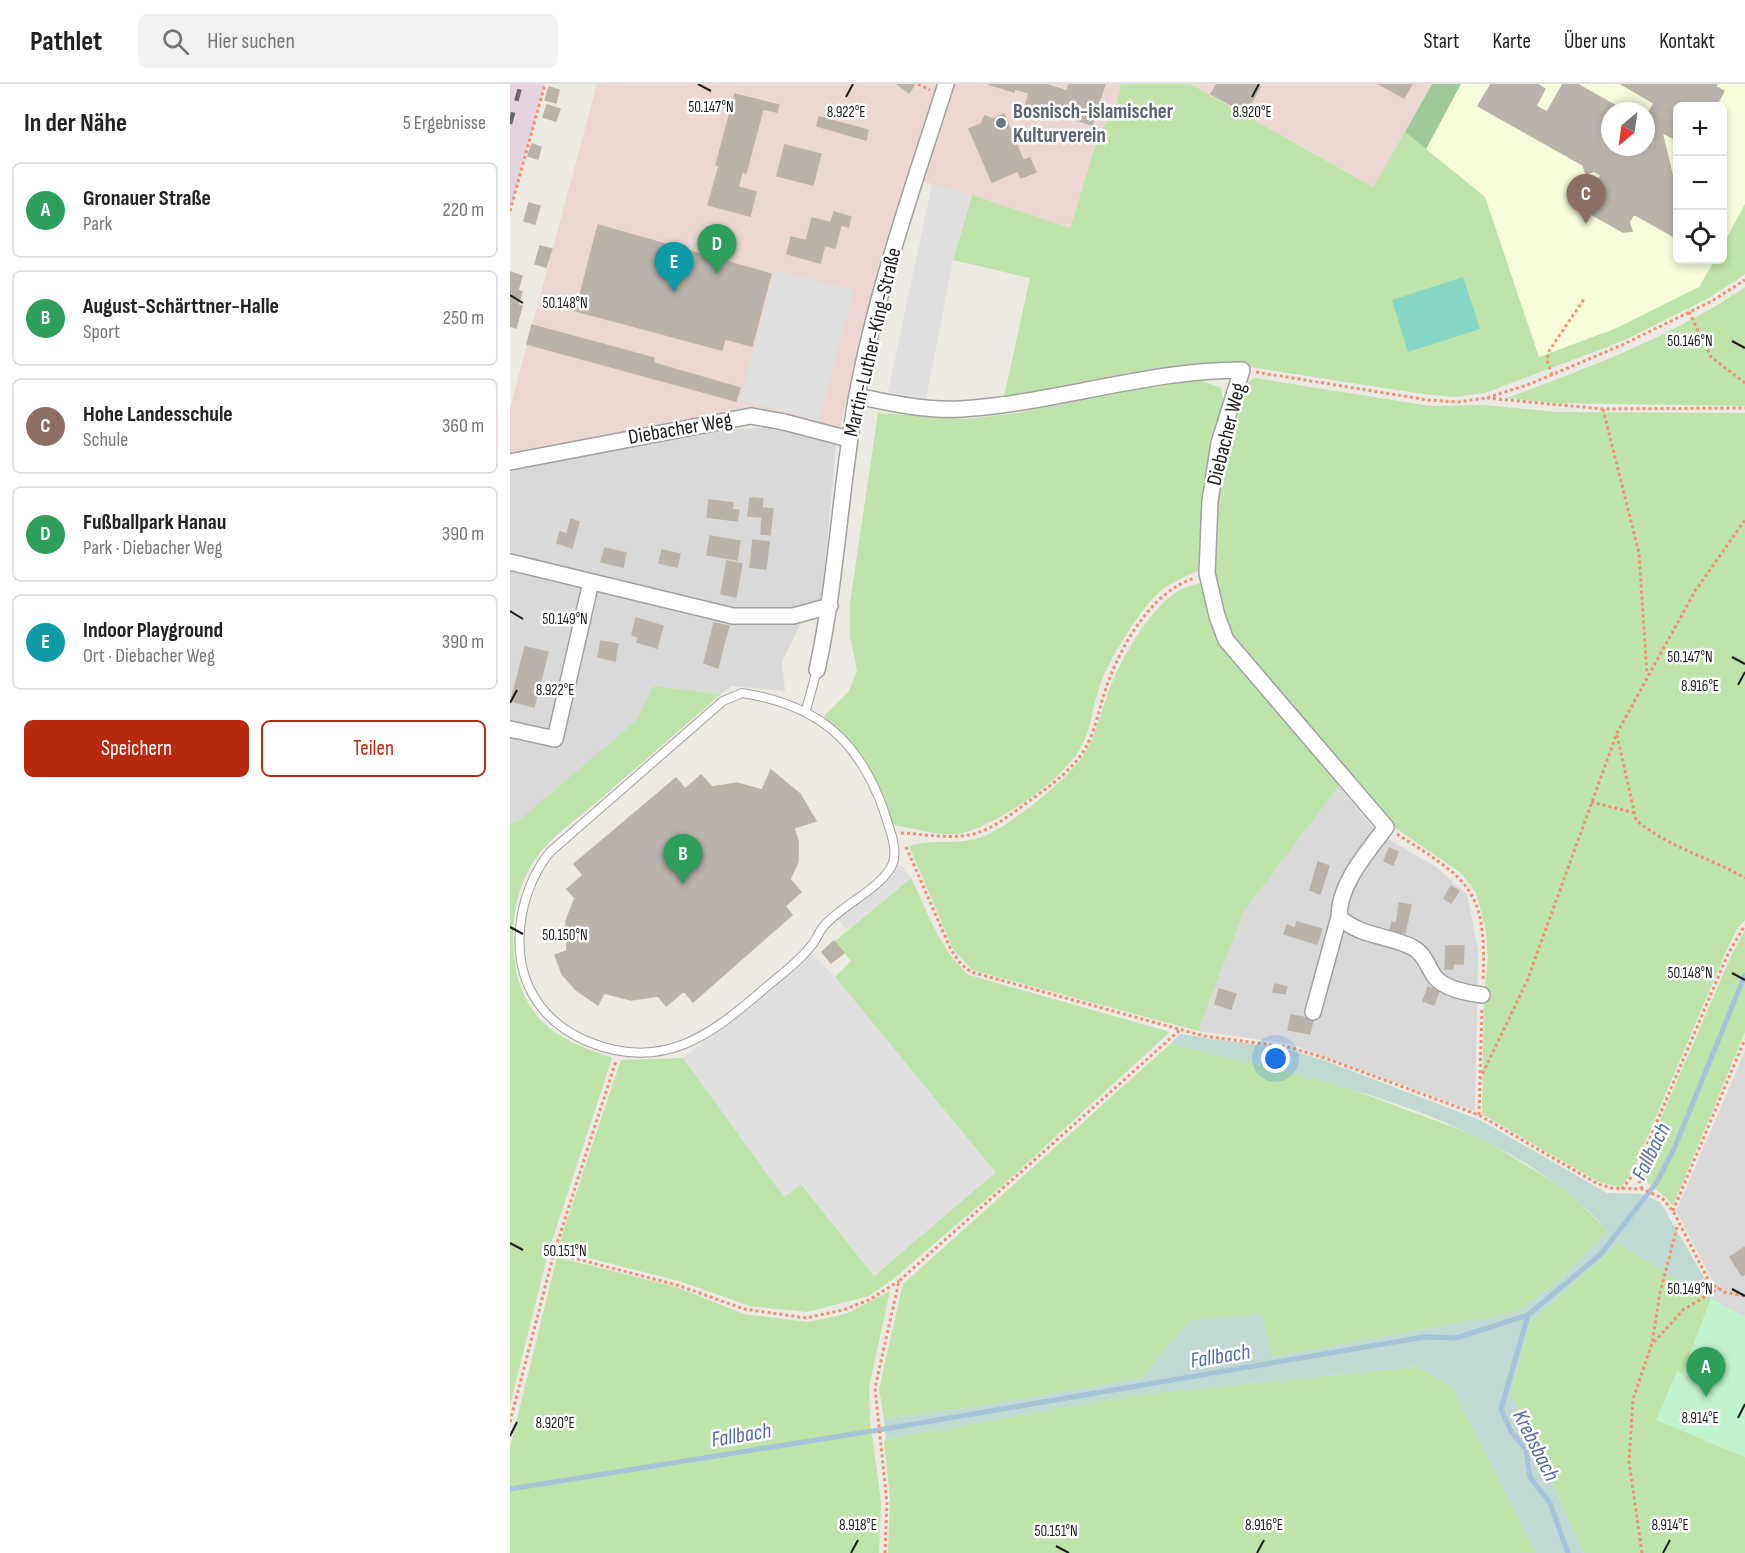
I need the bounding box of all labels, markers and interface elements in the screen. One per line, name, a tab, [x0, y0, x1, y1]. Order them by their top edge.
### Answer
search box	[138, 14, 558, 68]
text: Pathlet	[30, 25, 102, 58]
icon: search	[159, 25, 192, 58]
text: Hier suchen	[207, 28, 295, 55]
text: Start	[1423, 29, 1460, 54]
text: Karte	[1493, 29, 1531, 54]
text: Über uns	[1564, 29, 1626, 54]
text: Kontakt	[1659, 29, 1715, 54]
text: 50.147°N	[688, 98, 734, 117]
place label: Bosnisch-islamischer Kulturverein	[1013, 99, 1174, 148]
north arrow	[1601, 102, 1655, 156]
map controls	[1673, 102, 1727, 264]
button: +	[1673, 102, 1727, 156]
text: 8.922°E	[827, 103, 865, 122]
text: 8.920°E	[1232, 103, 1272, 122]
text: In der Nähe	[24, 108, 127, 139]
text: 5 Ergebnisse	[403, 111, 486, 135]
marker: Bosnisch-islamischer Kulturverein	[994, 116, 1008, 130]
button: −	[1673, 156, 1727, 210]
pin: C	[1566, 174, 1606, 224]
text: Gronauer Straße	[83, 185, 211, 212]
text: A	[41, 198, 50, 222]
text: 220 m	[443, 198, 484, 222]
button: locate	[1673, 210, 1727, 264]
text: Park	[83, 212, 112, 236]
pin: D	[698, 224, 736, 274]
pin: E	[654, 242, 694, 292]
street label: Martin-Luther-King-Straße	[839, 245, 906, 439]
text: August-Schärttner-Halle	[83, 293, 279, 320]
text: 50.148°N	[542, 294, 588, 313]
text: B	[41, 306, 50, 330]
text: 250 m	[443, 306, 484, 330]
text: Sport	[83, 320, 120, 344]
text: 50.146°N	[1667, 332, 1713, 351]
street label: Diebacher Weg	[1202, 380, 1251, 488]
text: Hohe Landesschule	[83, 401, 233, 428]
street label: Diebacher Weg	[626, 407, 734, 450]
text: C	[40, 414, 51, 438]
text: 360 m	[442, 414, 484, 438]
text: Schule	[83, 428, 128, 452]
text: Fußballpark Hanau	[83, 509, 226, 536]
text: D	[40, 522, 51, 546]
text: 390 m	[442, 522, 484, 546]
text: Park · Diebacher Weg	[83, 536, 222, 560]
text: 50.149°N	[542, 610, 588, 629]
text: Indoor Playground	[83, 617, 223, 644]
text: E	[41, 630, 50, 654]
text: 390 m	[442, 630, 484, 654]
text: Ort · Diebacher Weg	[83, 644, 215, 668]
text: 50.147°N	[1667, 648, 1713, 667]
text: 8.916°E	[1681, 677, 1719, 696]
text: 8.922°E	[536, 681, 574, 700]
button: Speichern	[24, 720, 249, 777]
button: Teilen	[261, 720, 486, 777]
pin: B	[664, 834, 702, 884]
text: 50.150°N	[542, 926, 588, 945]
text: 50.148°N	[1667, 964, 1713, 983]
your location	[1261, 1044, 1290, 1073]
water label: Fallbach	[1626, 1119, 1677, 1185]
text: 50.151°N	[543, 1242, 587, 1261]
text: 50.149°N	[1667, 1280, 1713, 1299]
water label: Fallbach	[1188, 1338, 1252, 1375]
pin: A	[1686, 1348, 1726, 1397]
water label: Krebsbach	[1506, 1406, 1565, 1486]
text: 8.914°E	[1681, 1409, 1719, 1428]
text: 8.920°E	[535, 1414, 575, 1433]
water label: Fallbach	[709, 1417, 773, 1454]
text: 8.918°E	[839, 1516, 877, 1535]
text: 8.916°E	[1245, 1516, 1283, 1535]
text: 8.914°E	[1651, 1516, 1689, 1535]
text: 50.151°N	[1034, 1522, 1078, 1541]

